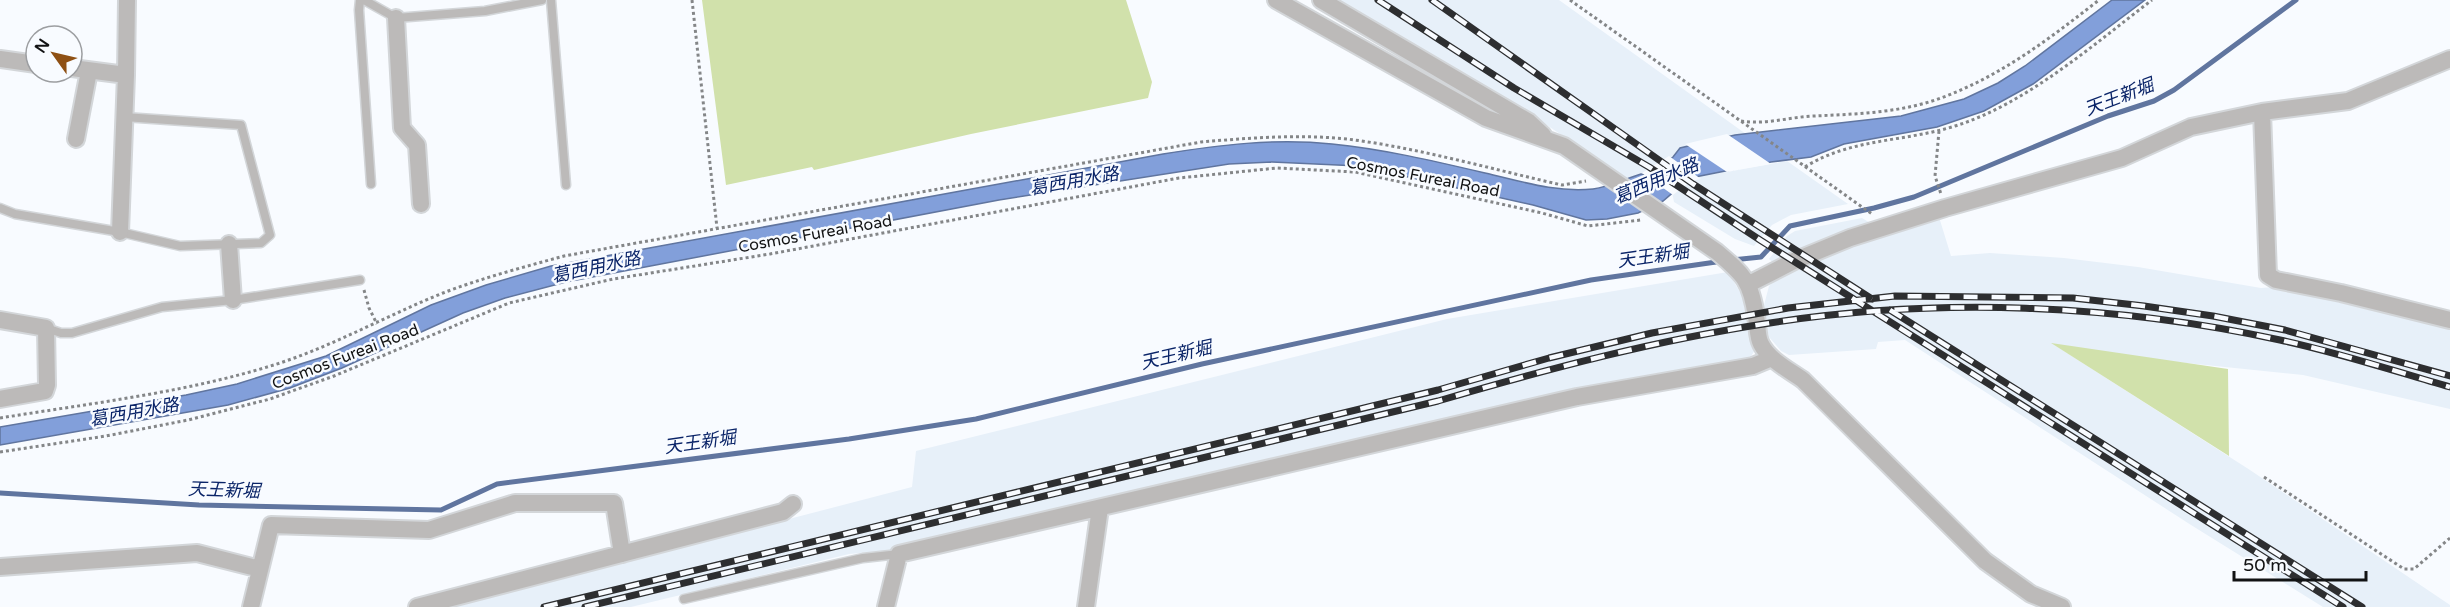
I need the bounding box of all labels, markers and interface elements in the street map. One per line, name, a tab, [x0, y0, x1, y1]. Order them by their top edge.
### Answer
north arrow	[24, 24, 84, 84]
text: N	[31, 35, 54, 57]
water label: 天王新堀	[2081, 73, 2159, 120]
street label: Cosmos Fureai Road	[1344, 152, 1501, 202]
water label: 葛西用水路	[1610, 153, 1704, 209]
water label: 葛西用水路	[1028, 162, 1122, 200]
street label: Cosmos Fureai Road	[737, 211, 894, 257]
water label: 天王新堀	[1616, 240, 1693, 272]
water label: 葛西用水路	[550, 246, 644, 287]
street label: Cosmos Fureai Road	[269, 320, 422, 394]
water label: 天王新堀	[1138, 336, 1216, 374]
water label: 葛西用水路	[88, 393, 182, 431]
water label: 天王新堀	[663, 426, 740, 458]
water label: 天王新堀	[188, 478, 263, 502]
scale bar	[2234, 544, 2366, 582]
text: 50 m	[2243, 554, 2287, 576]

